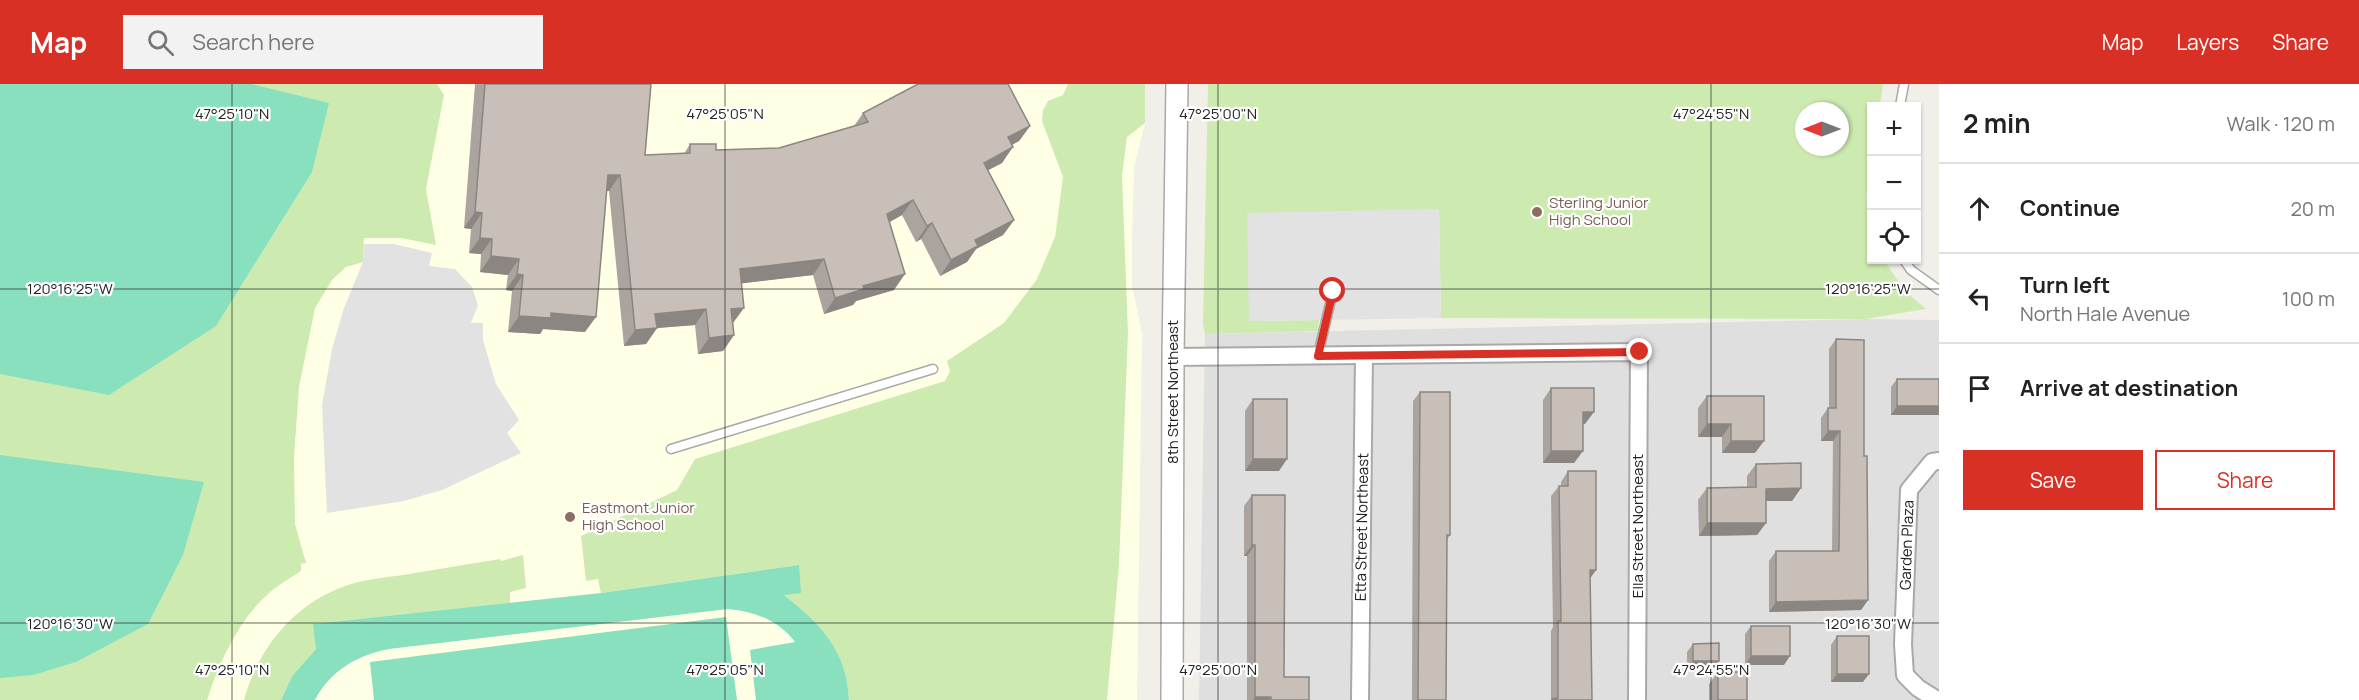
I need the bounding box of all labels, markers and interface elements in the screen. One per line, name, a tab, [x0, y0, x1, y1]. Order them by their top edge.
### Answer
search box	[123, 15, 543, 69]
text: Map	[30, 23, 87, 61]
icon: search	[144, 26, 177, 59]
text: Search here	[192, 27, 315, 57]
text: Map	[2102, 28, 2143, 56]
text: Layers	[2176, 28, 2239, 56]
text: Share	[2272, 28, 2329, 56]
north arrow	[1795, 102, 1849, 156]
map controls	[1867, 102, 1921, 264]
button: +	[1867, 102, 1921, 156]
text: 47°25'10"N	[195, 103, 269, 124]
text: 47°25'05"N	[686, 103, 764, 124]
text: 47°25'00"N	[1179, 103, 1257, 124]
text: 47°24'55"N	[1673, 103, 1749, 124]
text: 2 min	[1963, 105, 2031, 141]
text: Walk · 120 m	[2227, 110, 2335, 137]
button: −	[1867, 156, 1921, 210]
place label: Sterling Junior High School	[1549, 192, 1649, 230]
icon: ahead	[1963, 192, 1996, 225]
text: Continue	[2020, 193, 2120, 223]
text: 20 m	[2290, 195, 2335, 222]
marker: Sterling Junior High School	[1530, 205, 1544, 219]
button: locate	[1867, 210, 1921, 264]
text: Turn left	[2020, 270, 2110, 300]
route start	[1319, 277, 1345, 303]
text: 120°16'25"W	[27, 278, 113, 299]
text: 120°16'25"W	[1825, 278, 1911, 299]
icon: left	[1963, 282, 1996, 315]
text: 100 m	[2282, 285, 2335, 312]
text: North Hale Avenue	[2020, 300, 2190, 327]
street label: 8th Street Northeast	[1162, 320, 1183, 464]
route end	[1626, 338, 1652, 364]
icon: arrive	[1963, 372, 1996, 405]
text: Arrive at destination	[2020, 373, 2238, 403]
button: Save	[1963, 450, 2143, 510]
button: Share	[2155, 450, 2335, 510]
street label: Etta Street Northeast	[1350, 453, 1373, 601]
street label: Ella Street Northeast	[1627, 454, 1648, 598]
place label: Eastmont Junior High School	[582, 497, 695, 535]
street label: Garden Plaza	[1894, 500, 1919, 590]
marker: Eastmont Junior High School	[563, 510, 577, 524]
text: 120°16'30"W	[27, 613, 113, 634]
text: 120°16'30"W	[1825, 613, 1911, 634]
text: 47°25'10"N	[195, 659, 269, 680]
text: 47°25'05"N	[686, 659, 764, 680]
text: 47°25'00"N	[1179, 659, 1257, 680]
text: 47°24'55"N	[1673, 659, 1749, 680]

